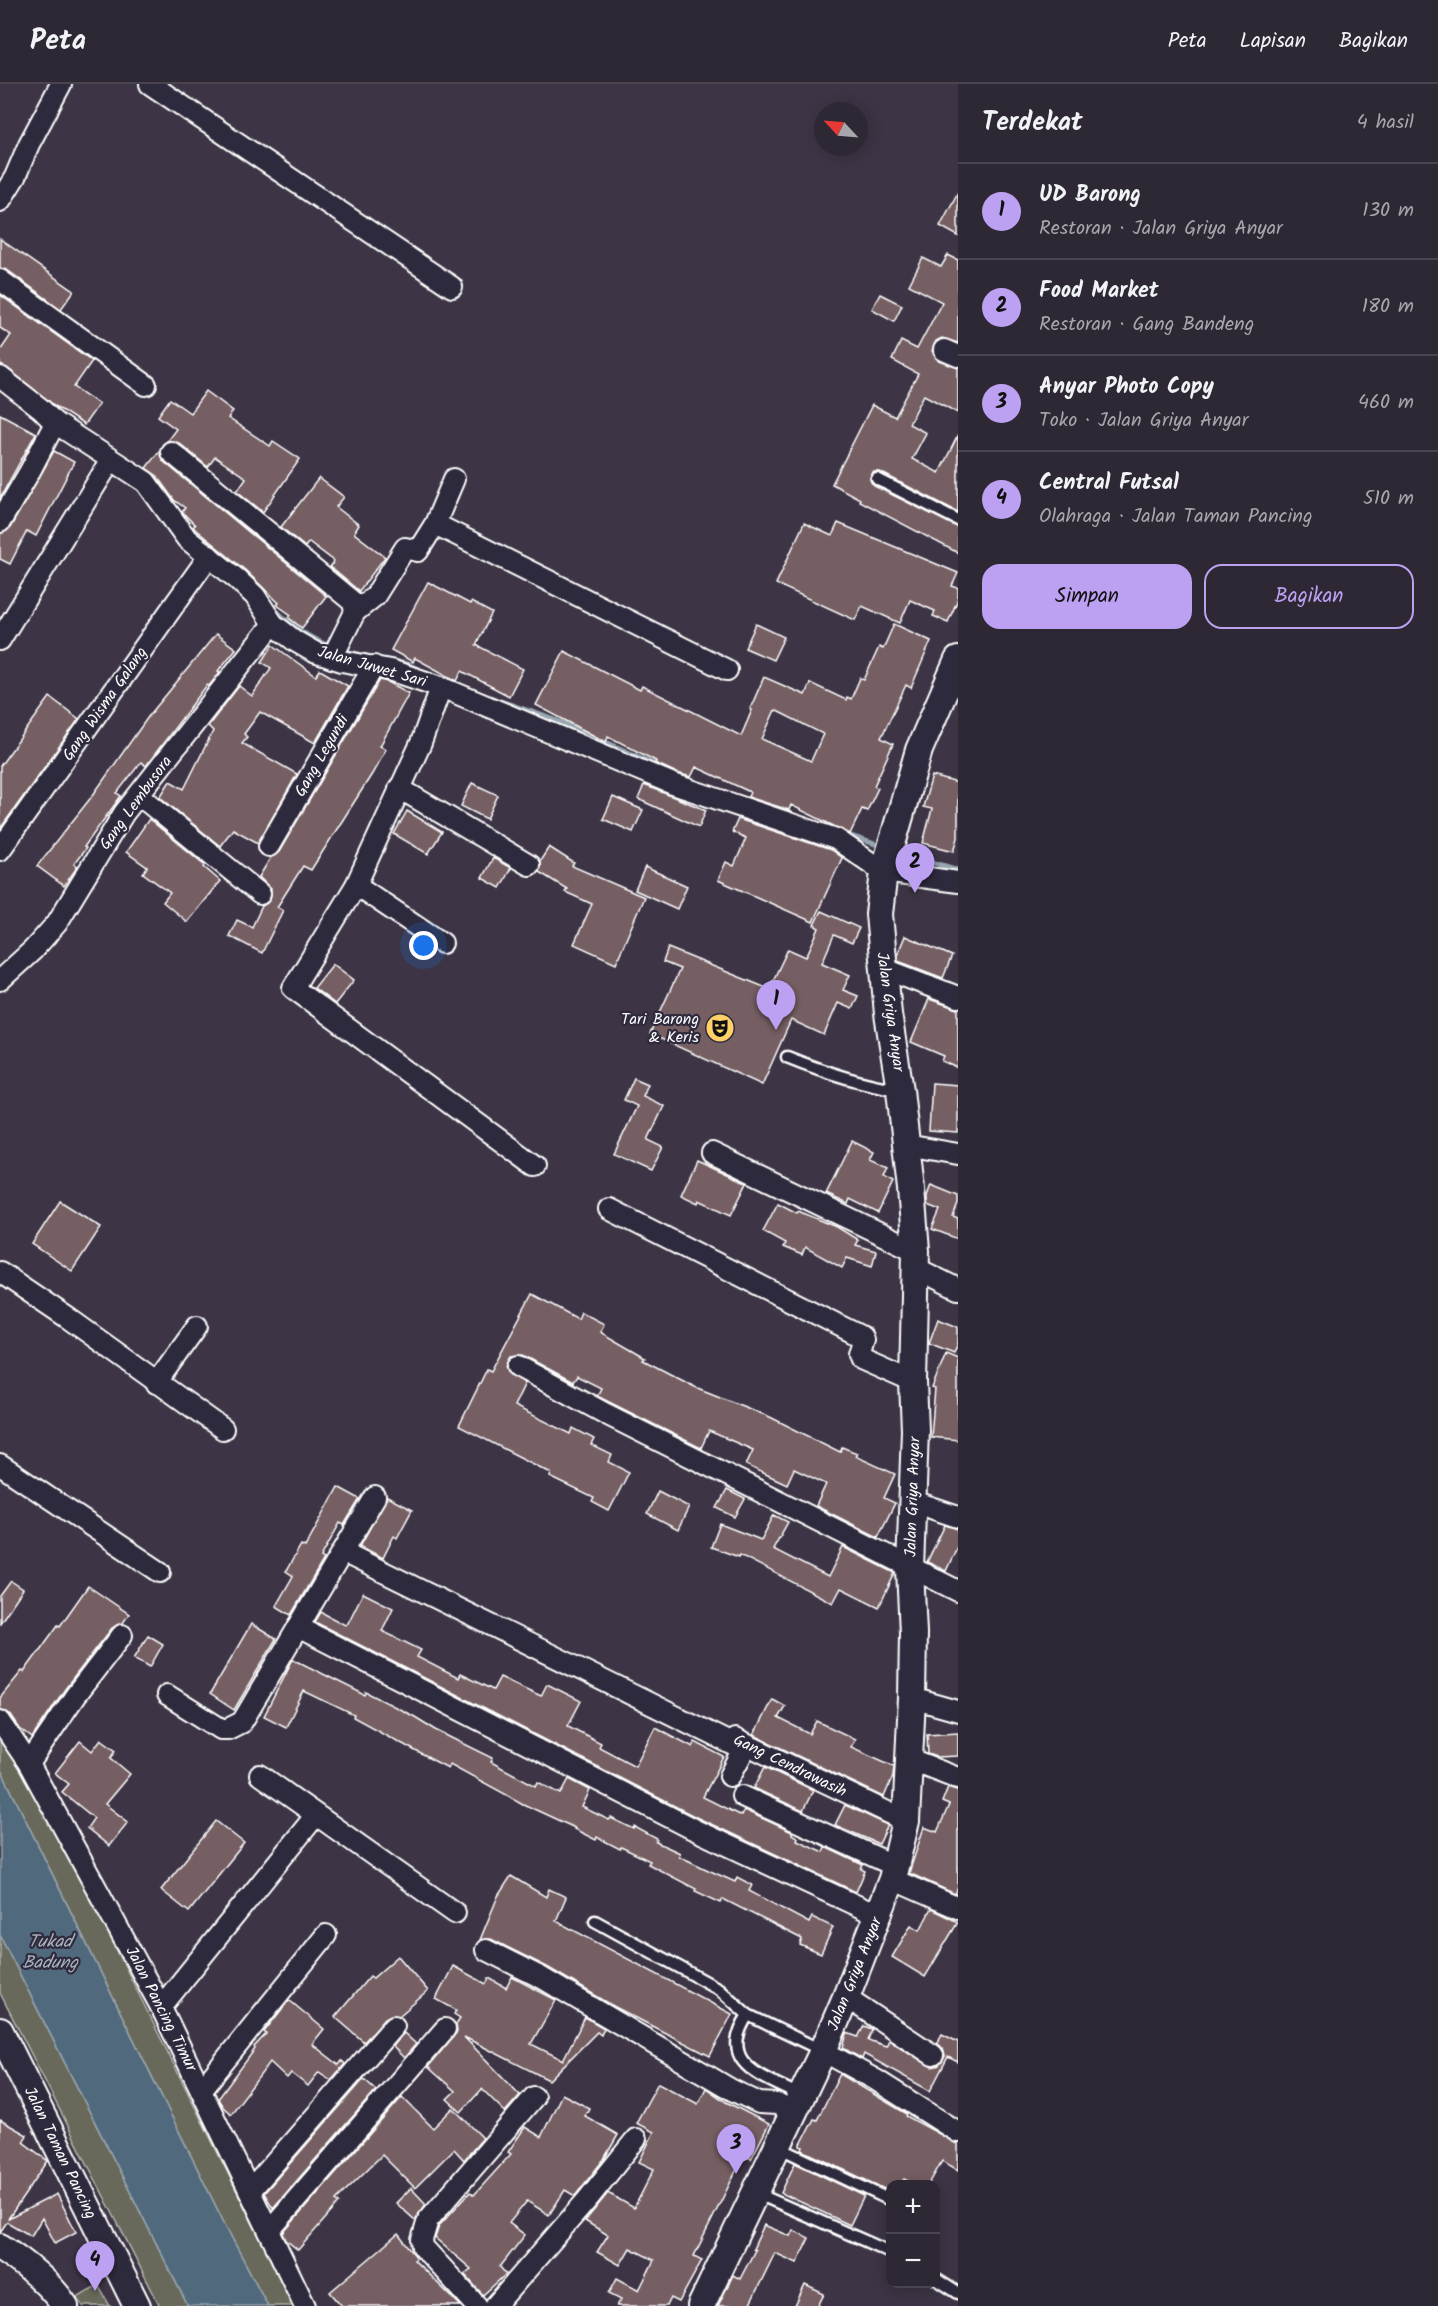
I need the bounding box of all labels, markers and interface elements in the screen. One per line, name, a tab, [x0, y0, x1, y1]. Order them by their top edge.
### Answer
text: Peta	[30, 19, 86, 64]
text: Peta	[1168, 25, 1207, 58]
text: Lapisan	[1240, 25, 1306, 58]
text: Bagikan	[1339, 25, 1408, 58]
north arrow	[814, 102, 868, 156]
text: Terdekat	[982, 102, 1083, 144]
text: 4 hasil	[1357, 107, 1414, 139]
text: UD Barong	[1039, 178, 1141, 213]
text: 1	[998, 195, 1005, 227]
text: 130 m	[1362, 195, 1414, 227]
text: Restoran · Jalan Griya Anyar	[1039, 213, 1283, 245]
text: Food Market	[1039, 274, 1159, 309]
text: 2	[996, 291, 1007, 323]
text: 180 m	[1362, 291, 1414, 323]
text: Restoran · Gang Bandeng	[1039, 309, 1254, 341]
text: Anyar Photo Copy	[1039, 370, 1214, 405]
text: 3	[996, 387, 1007, 419]
text: 460 m	[1358, 387, 1414, 419]
text: Toko · Jalan Griya Anyar	[1039, 405, 1248, 437]
text: Central Futsal	[1039, 466, 1179, 501]
text: 4	[996, 483, 1007, 515]
text: 510 m	[1363, 483, 1414, 515]
text: Olahraga · Jalan Taman Pancing	[1039, 501, 1312, 533]
button: Simpan	[982, 564, 1192, 629]
button: Bagikan	[1204, 564, 1414, 629]
street label: Jalan Juwet Sari	[315, 640, 431, 695]
street label: Gang Wisma Galang	[56, 642, 154, 766]
street label: Gang Legundi	[288, 709, 356, 802]
street label: Gang Lembusora	[93, 751, 179, 855]
pin: 2	[896, 844, 934, 893]
your location	[409, 931, 438, 960]
street label: Jalan Griya Anyar	[869, 951, 911, 1075]
pin: 1	[756, 980, 796, 1030]
place label: Tari Barong & Keris	[621, 1007, 699, 1050]
theatre icon: Tari Barong & Keris	[704, 1012, 736, 1044]
street label: Jalan Griya Anyar	[898, 1435, 928, 1558]
street label: Gang Cendrawasih	[729, 1728, 851, 1804]
street label: Jalan Griya Anyar	[821, 1912, 890, 2034]
water label: Tukad Badung	[22, 1928, 79, 1978]
street label: Jalan Pancing Timur	[119, 1942, 204, 2078]
street label: Jalan Taman Pancing	[17, 2083, 103, 2223]
pin: 3	[716, 2124, 756, 2174]
map controls	[886, 2180, 940, 2288]
button: +	[886, 2180, 940, 2234]
button: −	[886, 2234, 940, 2288]
pin: 4	[76, 2242, 115, 2291]

